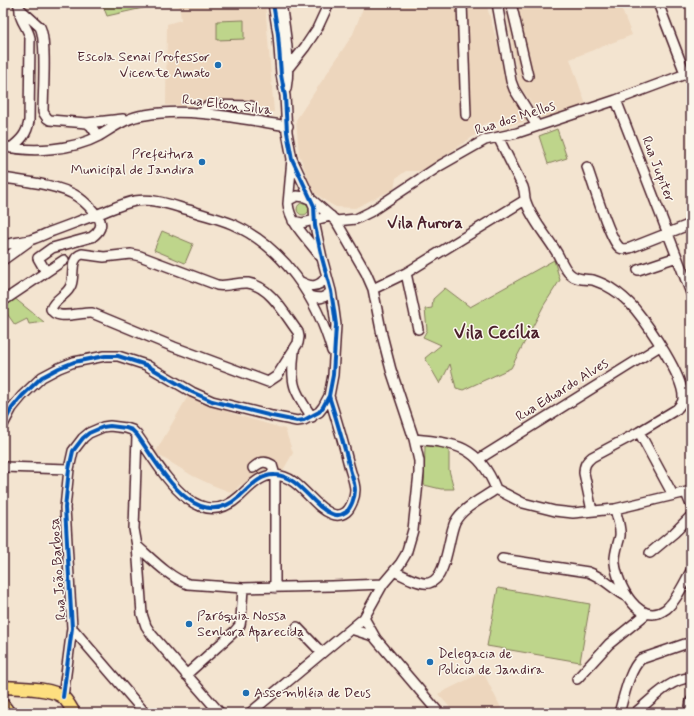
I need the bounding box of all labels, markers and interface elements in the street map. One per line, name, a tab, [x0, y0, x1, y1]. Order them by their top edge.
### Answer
place label: Escola Senai Professor Vicente Amato	[77, 48, 210, 82]
marker: Escola Senai Professor Vicente Amato	[213, 60, 223, 70]
street label: Rua Elton Silva	[181, 91, 274, 120]
street label: Rua dos Mellos	[473, 96, 558, 139]
street label: Rua Jupiter	[637, 134, 679, 205]
place label: Prefeitura Municipal de Jandira	[71, 145, 194, 179]
marker: Prefeitura Municipal de Jandira	[197, 157, 207, 167]
district label: Vila Aurora	[387, 213, 463, 234]
district label: Vila Cecília	[454, 321, 540, 345]
street label: Rua Eduardo Alves	[512, 354, 612, 426]
street label: Rua João Barbosa	[45, 517, 71, 621]
place label: Paróquia Nossa Senhora Aparecida	[197, 607, 304, 642]
marker: Paróquia Nossa Senhora Aparecida	[184, 619, 194, 629]
place label: Delegacia de Policia de Jandira	[438, 645, 545, 679]
marker: Delegacia de Policia de Jandira	[425, 657, 435, 667]
place label: Assembléia de Deus	[254, 684, 371, 702]
marker: Assembléia de Deus	[241, 688, 251, 698]

